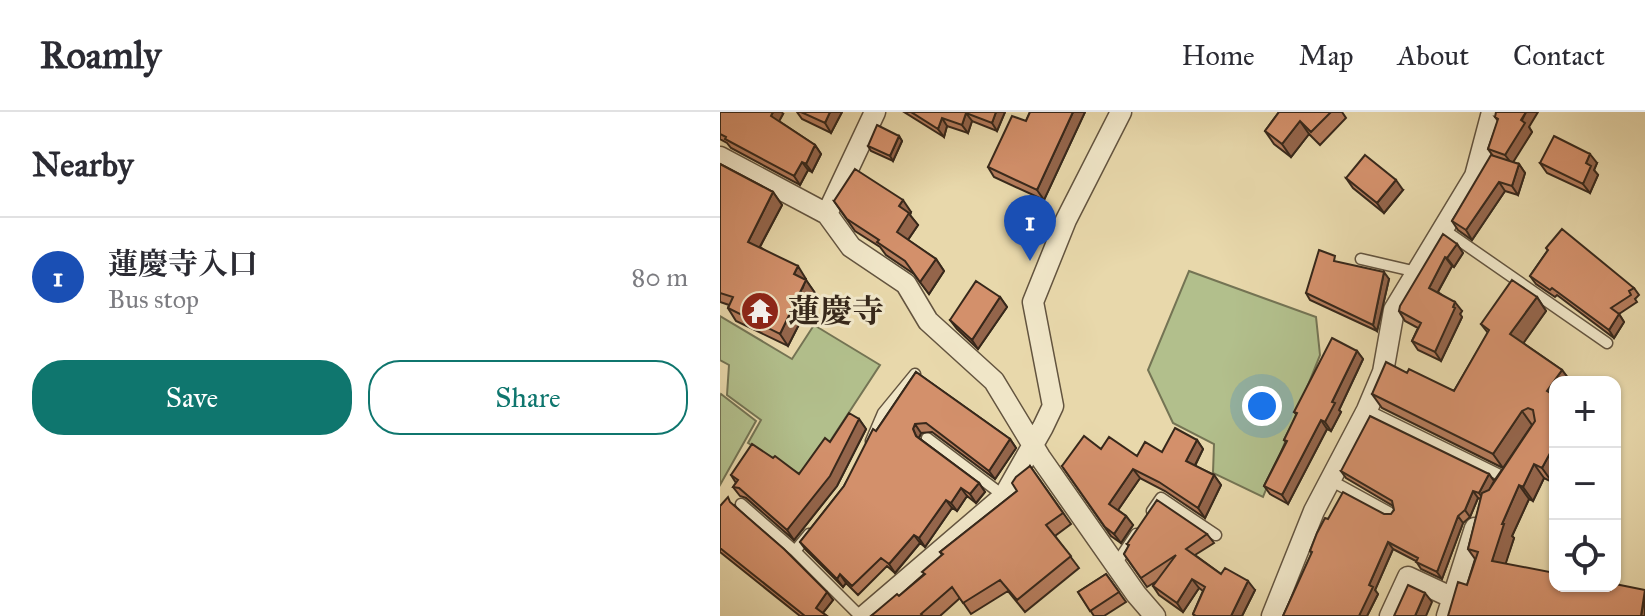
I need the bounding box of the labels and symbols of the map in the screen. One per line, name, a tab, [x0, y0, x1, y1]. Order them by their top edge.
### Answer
pin: 1	[1004, 195, 1056, 261]
temple icon: 蓮慶寺	[739, 290, 781, 332]
place label: 蓮慶寺	[788, 292, 884, 331]
your location	[1242, 386, 1282, 426]

